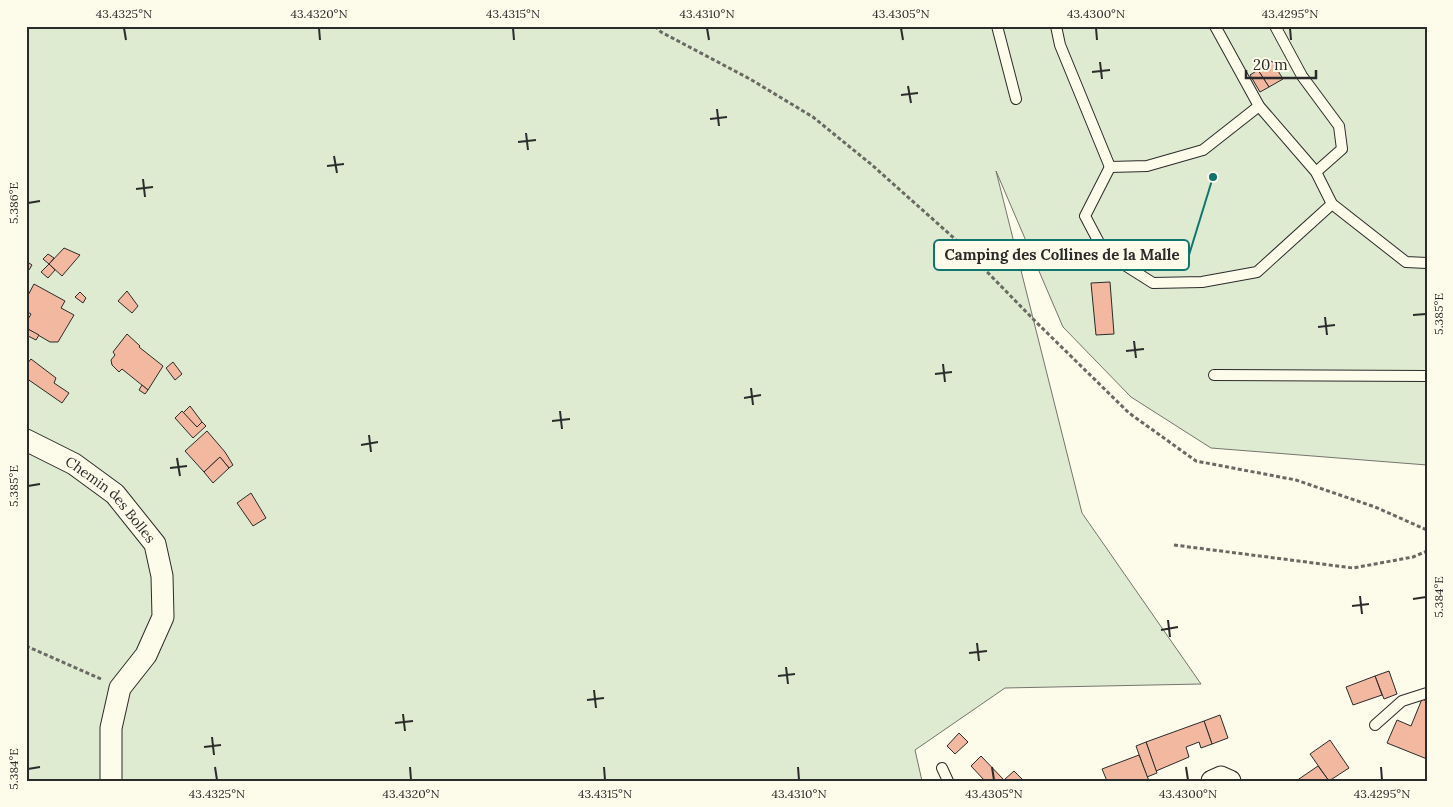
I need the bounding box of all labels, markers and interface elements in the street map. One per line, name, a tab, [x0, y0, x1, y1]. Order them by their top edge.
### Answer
text: 43.4325°N	[96, 6, 152, 21]
text: 43.4320°N	[290, 6, 348, 21]
text: 43.4315°N	[486, 6, 540, 21]
text: 43.4310°N	[679, 6, 735, 21]
text: 43.4305°N	[872, 6, 930, 21]
text: 43.4300°N	[1067, 6, 1125, 21]
text: 43.4295°N	[1262, 6, 1318, 21]
scale bar	[1246, 48, 1316, 80]
text: 20 m	[1253, 55, 1288, 74]
text: 5.386°E	[6, 182, 21, 224]
callout: Camping des Collines de la Malle	[934, 240, 1189, 270]
text: Camping des Collines de la Malle	[944, 245, 1180, 264]
text: 5.385°E	[1431, 293, 1446, 335]
street label: Chemin des Bolles	[63, 452, 160, 547]
text: 5.385°E	[6, 465, 21, 507]
text: 5.384°E	[1431, 576, 1446, 618]
text: 5.384°E	[6, 748, 21, 790]
text: 43.4325°N	[189, 786, 245, 801]
text: 43.4320°N	[382, 786, 440, 801]
text: 43.4315°N	[578, 786, 632, 801]
text: 43.4310°N	[771, 786, 827, 801]
text: 43.4305°N	[965, 786, 1023, 801]
text: 43.4300°N	[1159, 786, 1217, 801]
text: 43.4295°N	[1354, 786, 1410, 801]

